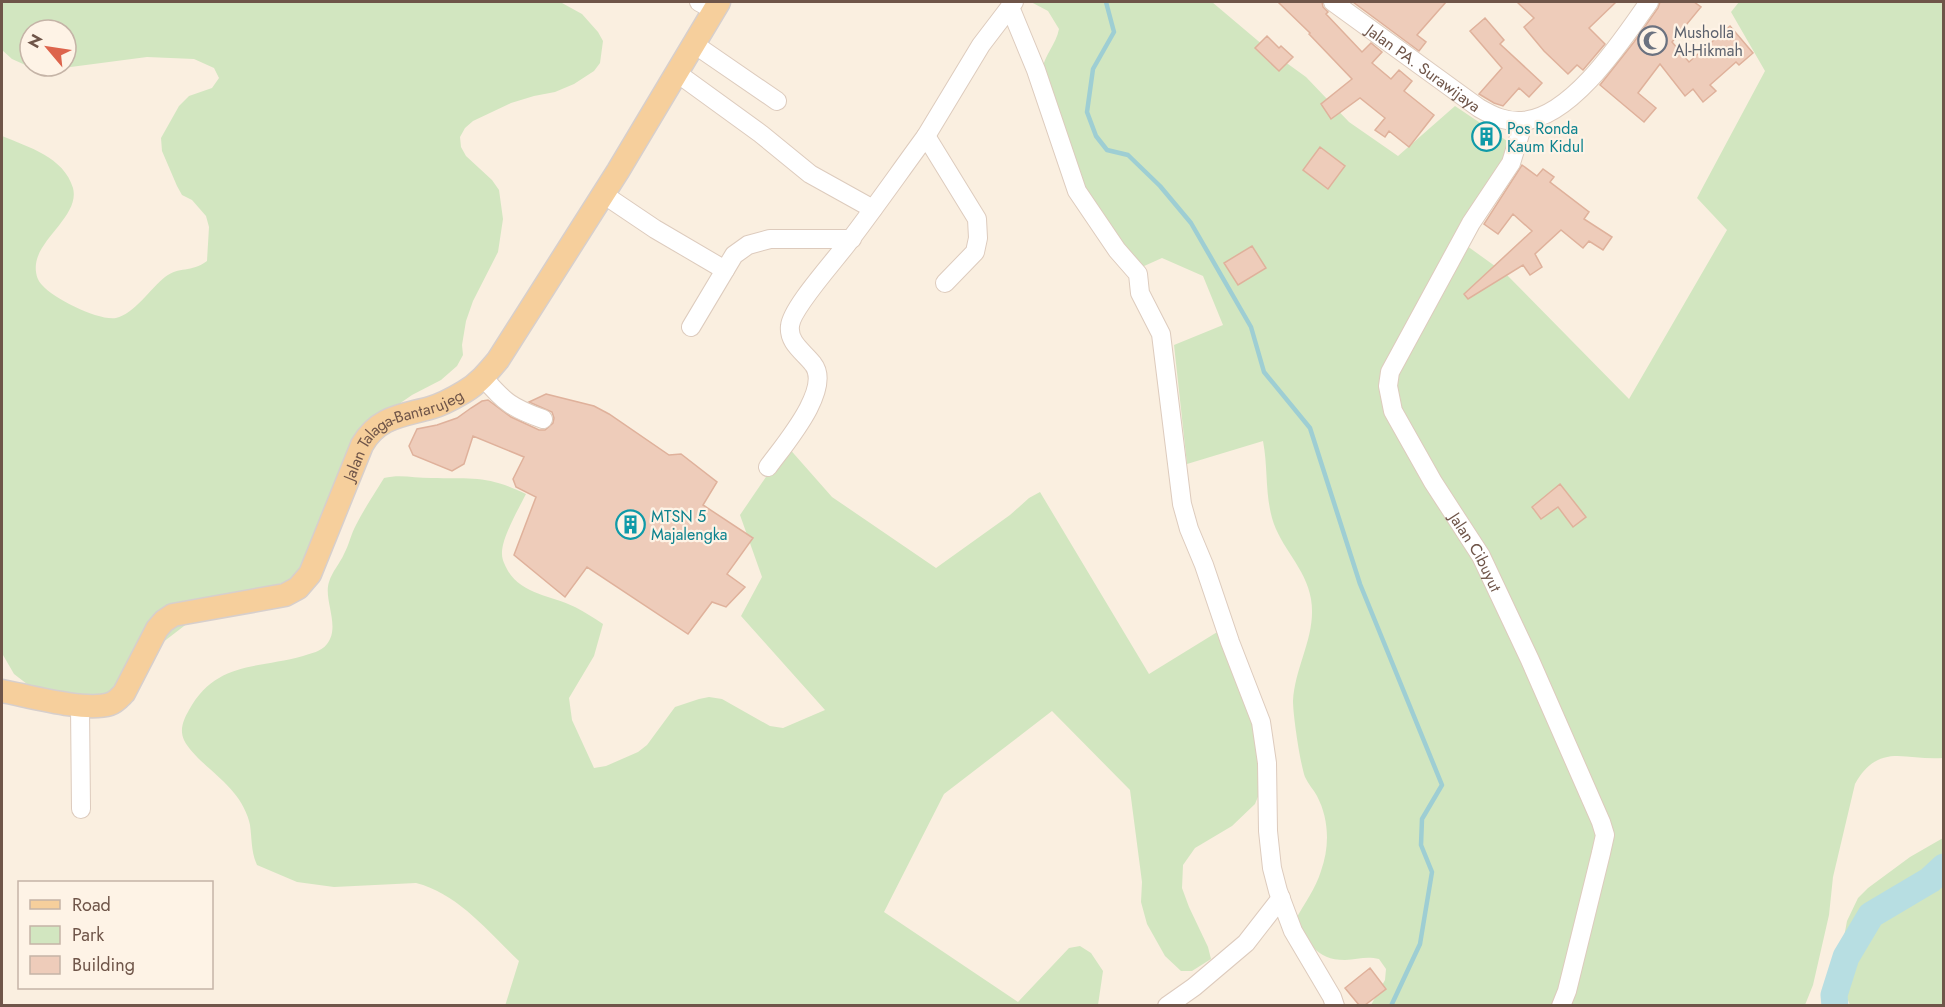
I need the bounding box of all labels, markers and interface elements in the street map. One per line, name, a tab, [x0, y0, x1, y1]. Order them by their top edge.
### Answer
north arrow	[18, 18, 78, 78]
street label: Jalan PA. Surawijaya	[1360, 18, 1485, 118]
place label: Musholla Al-Hikmah	[1674, 21, 1743, 62]
mosque icon: Musholla Al-Hikmah	[1637, 25, 1669, 57]
text: N	[22, 30, 48, 52]
place label: Pos Ronda Kaum Kidul	[1507, 117, 1584, 158]
building icon: Pos Ronda Kaum Kidul	[1470, 121, 1502, 153]
street label: Jalan Talaga-Bantarujeg	[337, 384, 468, 486]
place label: MTSN 5 Majalengka	[651, 505, 728, 546]
street label: Jalan Cibuyut	[1443, 506, 1507, 596]
building icon: MTSN 5 Majalengka	[614, 509, 646, 541]
legend	[18, 881, 213, 989]
text: Road	[72, 892, 111, 918]
text: Park	[72, 922, 104, 948]
text: Building	[72, 952, 135, 978]

